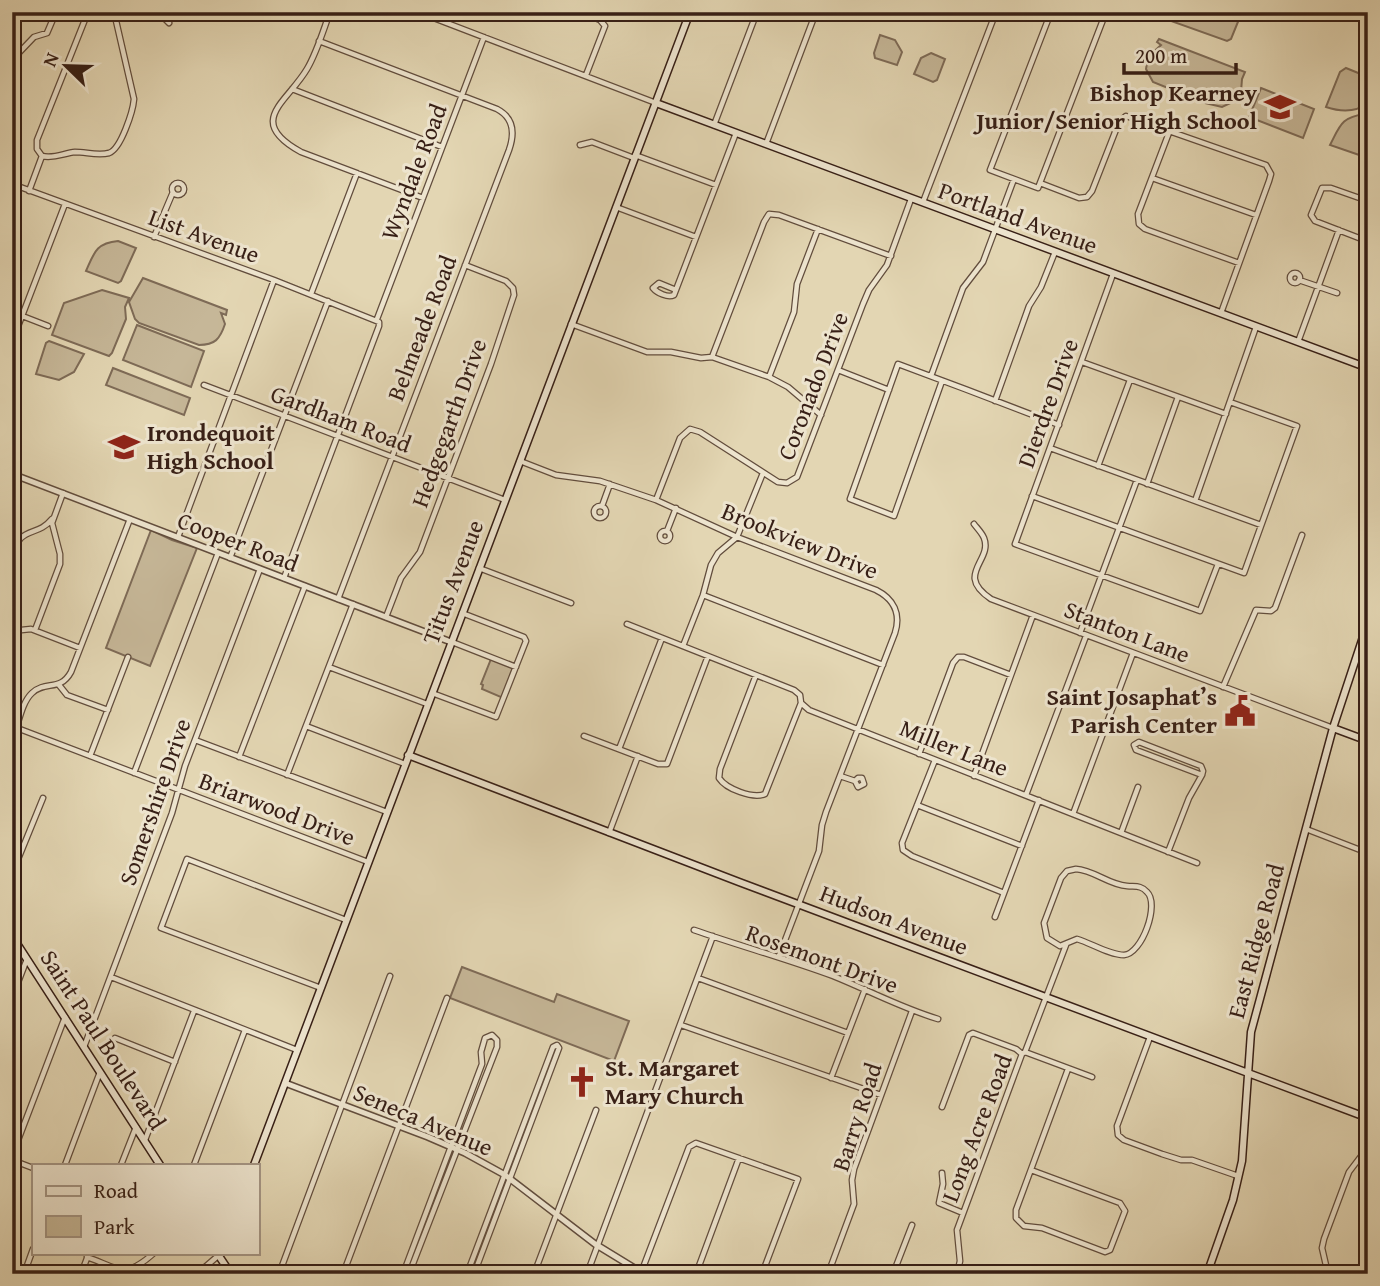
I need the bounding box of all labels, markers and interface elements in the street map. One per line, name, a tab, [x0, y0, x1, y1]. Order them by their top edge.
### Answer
north arrow	[32, 32, 102, 102]
scale bar	[1124, 32, 1236, 76]
text: 200 m	[1135, 40, 1187, 71]
text: N	[35, 48, 66, 71]
place label: Bishop Kearney Junior/Senior High School	[972, 75, 1258, 138]
school or university icon: Bishop Kearney Junior/Senior High School	[1263, 90, 1297, 124]
street label: Wyndale Road	[371, 98, 456, 245]
street label: Portland Avenue	[934, 173, 1103, 263]
street label: List Avenue	[144, 199, 264, 272]
street label: Belmeade Road	[378, 250, 465, 406]
street label: Coronado Drive	[768, 307, 857, 465]
street label: Hedgegarth Drive	[402, 333, 495, 512]
street label: Dierdre Drive	[1008, 333, 1087, 472]
street label: Gardham Road	[266, 376, 417, 461]
place label: Irondequoit High School	[147, 415, 275, 478]
school or university icon: Irondequoit High School	[107, 430, 141, 464]
street label: Brookview Drive	[717, 493, 884, 588]
street label: Cooper Road	[173, 502, 304, 581]
street label: Titus Avenue	[413, 515, 492, 649]
street label: Stanton Lane	[1059, 591, 1195, 672]
place label: Saint Josaphat’s Parish Center	[1046, 679, 1217, 742]
public building icon: Saint Josaphat’s Parish Center	[1223, 694, 1257, 728]
street label: Miller Lane	[895, 710, 1014, 785]
street label: Somershire Drive	[110, 714, 199, 890]
street label: Briarwood Drive	[194, 763, 360, 854]
street label: East Ridge Road	[1218, 859, 1293, 1022]
street label: Hudson Avenue	[815, 875, 973, 964]
street label: Rosemont Drive	[741, 915, 903, 1002]
street label: Saint Paul Boulevard	[32, 943, 175, 1137]
street label: Long Acre Road	[932, 1048, 1021, 1207]
place label: St. Margaret Mary Church	[605, 1050, 744, 1113]
street label: Barry Road	[823, 1058, 891, 1176]
church icon: St. Margaret Mary Church	[565, 1065, 599, 1099]
street label: Seneca Avenue	[348, 1074, 498, 1165]
legend	[32, 1164, 259, 1254]
text: Road	[94, 1175, 139, 1206]
text: Park	[94, 1211, 135, 1242]

